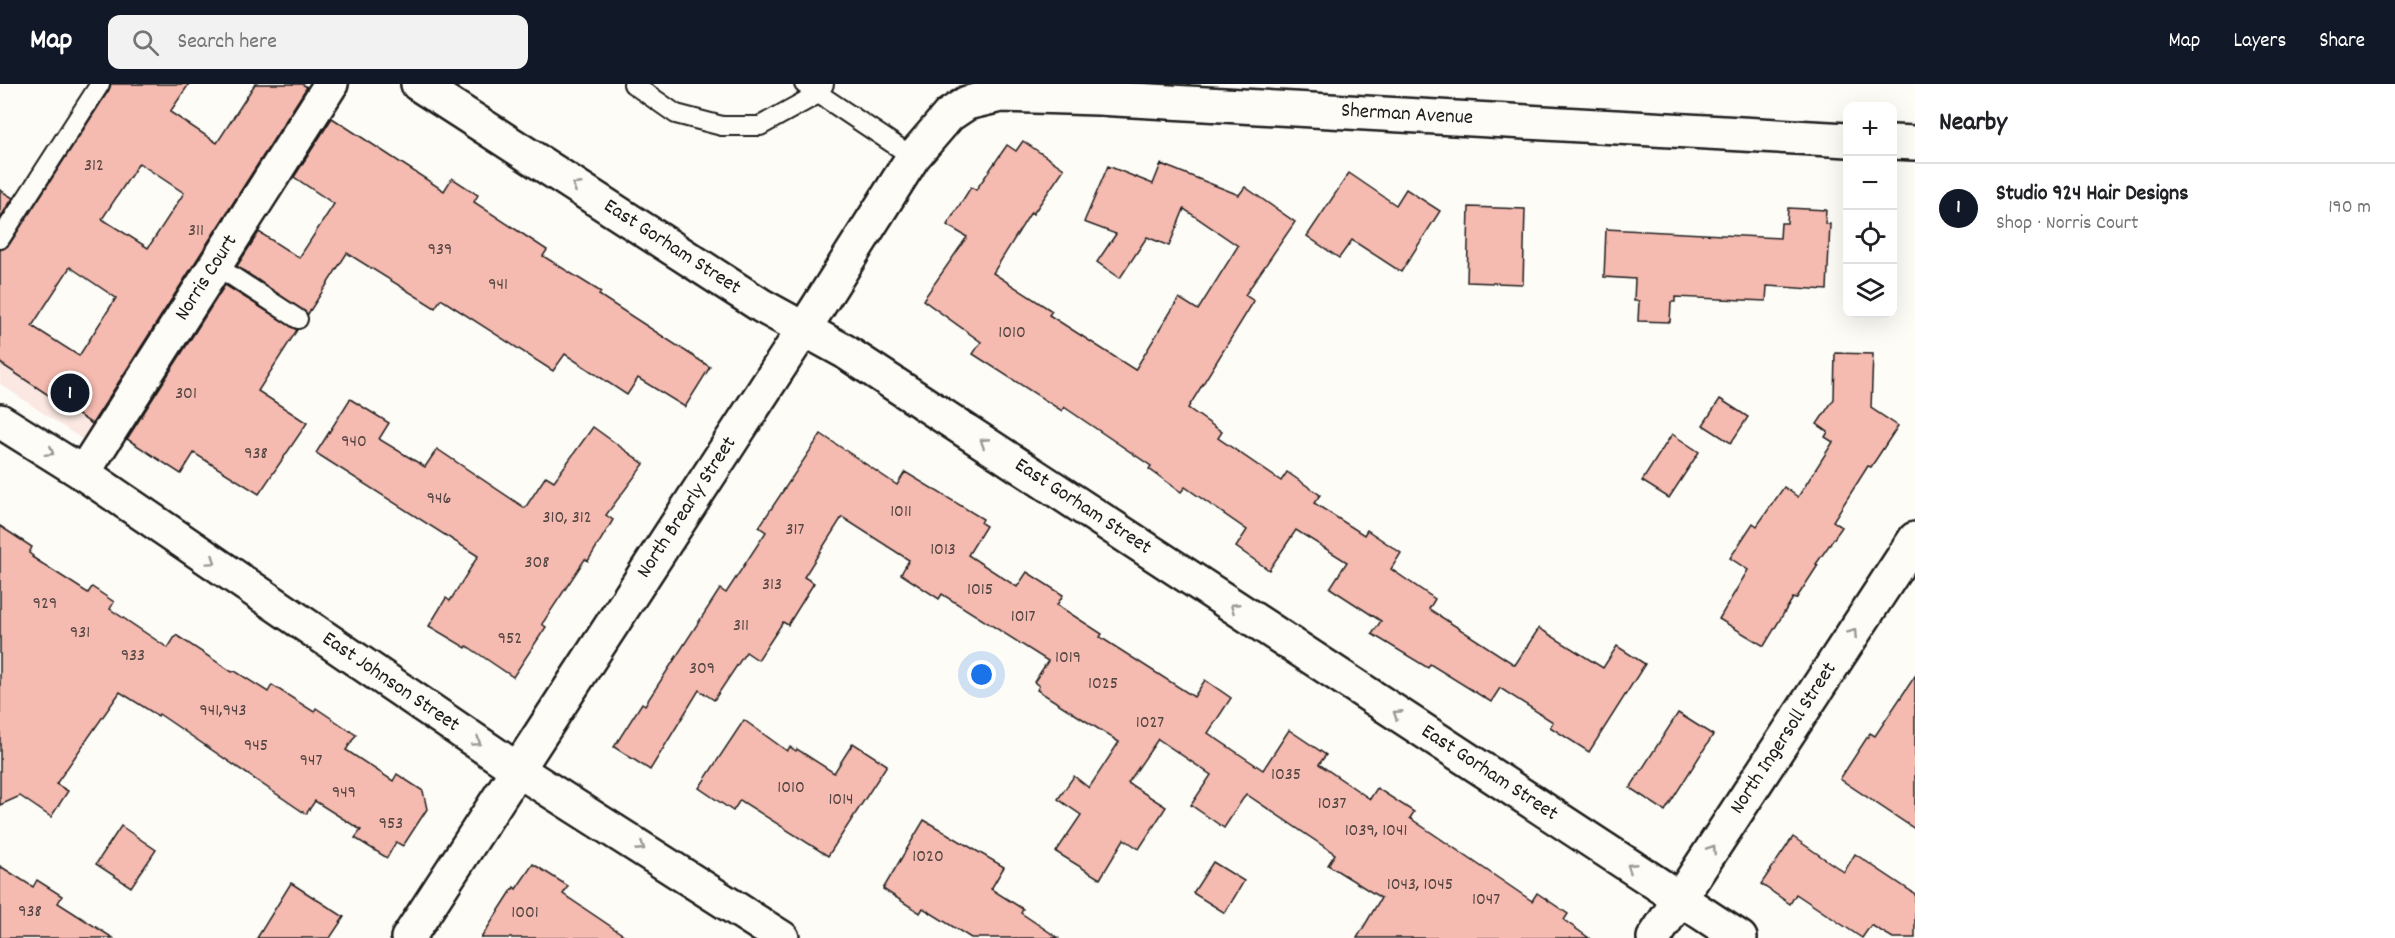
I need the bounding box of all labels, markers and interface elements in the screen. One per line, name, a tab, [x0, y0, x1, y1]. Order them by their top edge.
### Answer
search box	[108, 15, 528, 69]
text: Map	[30, 22, 72, 62]
icon: search	[129, 26, 162, 59]
text: Search here	[177, 27, 277, 58]
text: Map	[2169, 27, 2200, 57]
text: Layers	[2233, 27, 2286, 57]
text: Share	[2319, 27, 2365, 57]
street label: Sherman Avenue	[1340, 97, 1474, 134]
map controls	[1843, 102, 1897, 318]
button: +	[1843, 102, 1897, 156]
text: Nearby	[1939, 105, 2007, 142]
house number: 312	[84, 154, 104, 179]
button: −	[1843, 156, 1897, 210]
text: Studio 924 Hair Designs	[1996, 179, 2189, 210]
one-way arrow	[572, 182, 582, 194]
street label: East Gorham Street	[597, 192, 747, 303]
text: 1	[1956, 194, 1961, 222]
text: 190 m	[2328, 194, 2371, 222]
button: locate	[1843, 210, 1897, 264]
text: Shop · Norris Court	[1996, 210, 2138, 238]
house number: 311	[188, 219, 204, 244]
street label: Norris Court	[168, 229, 246, 327]
house number: 939	[428, 238, 452, 263]
button: layers	[1843, 264, 1897, 318]
house number: 941	[488, 273, 508, 298]
house number: 1010	[998, 321, 1026, 346]
pin: 1	[50, 370, 90, 416]
house number: 301	[175, 382, 197, 407]
house number: 940	[341, 430, 367, 455]
street label: North Brearly Street	[630, 431, 745, 585]
one-way arrow	[979, 439, 990, 450]
house number: 938	[244, 442, 268, 467]
one-way arrow	[44, 445, 54, 457]
street label: East Gorham Street	[1008, 451, 1157, 563]
house number: 946	[427, 487, 451, 512]
house number: 1011	[890, 500, 912, 525]
house number: 310, 312	[542, 506, 592, 531]
house number: 317	[786, 518, 805, 543]
house number: 1013	[930, 538, 956, 563]
house number: 308	[524, 551, 550, 576]
one-way arrow	[205, 554, 216, 565]
house number: 313	[762, 573, 782, 598]
house number: 1015	[967, 578, 993, 603]
house number: 929	[33, 592, 57, 617]
one-way arrow	[1230, 603, 1241, 614]
house number: 1017	[1011, 605, 1035, 630]
house number: 311	[733, 614, 749, 639]
house number: 931	[70, 621, 90, 646]
street label: East Johnson Street	[315, 625, 465, 741]
house number: 952	[498, 627, 522, 652]
one-way arrow	[1846, 629, 1857, 640]
house number: 933	[121, 644, 145, 669]
house number: 1019	[1055, 646, 1081, 671]
house number: 309	[689, 657, 715, 682]
street label: North Ingersoll Street	[1723, 657, 1845, 821]
your location	[967, 660, 996, 689]
house number: 1025	[1088, 672, 1118, 697]
house number: 941,943	[200, 699, 246, 724]
one-way arrow	[1393, 710, 1404, 721]
house number: 1027	[1136, 711, 1164, 736]
street label: East Gorham Street	[1415, 718, 1564, 830]
house number: 945	[244, 734, 268, 759]
one-way arrow	[470, 735, 481, 746]
house number: 947	[300, 749, 322, 774]
house number: 1035	[1271, 763, 1301, 788]
house number: 1010	[777, 776, 805, 801]
house number: 949	[332, 781, 356, 806]
house number: 1014	[828, 788, 854, 813]
house number: 1037	[1318, 792, 1346, 817]
house number: 953	[379, 812, 403, 837]
house number: 1039, 1041	[1345, 819, 1407, 844]
one-way arrow	[634, 840, 645, 851]
house number: 1020	[912, 845, 944, 870]
one-way arrow	[1705, 845, 1716, 856]
one-way arrow	[1626, 863, 1637, 874]
house number: 1043, 1045	[1387, 873, 1453, 898]
house number: 1047	[1472, 888, 1500, 913]
house number: 938	[18, 900, 42, 925]
house number: 1001	[511, 901, 539, 926]

